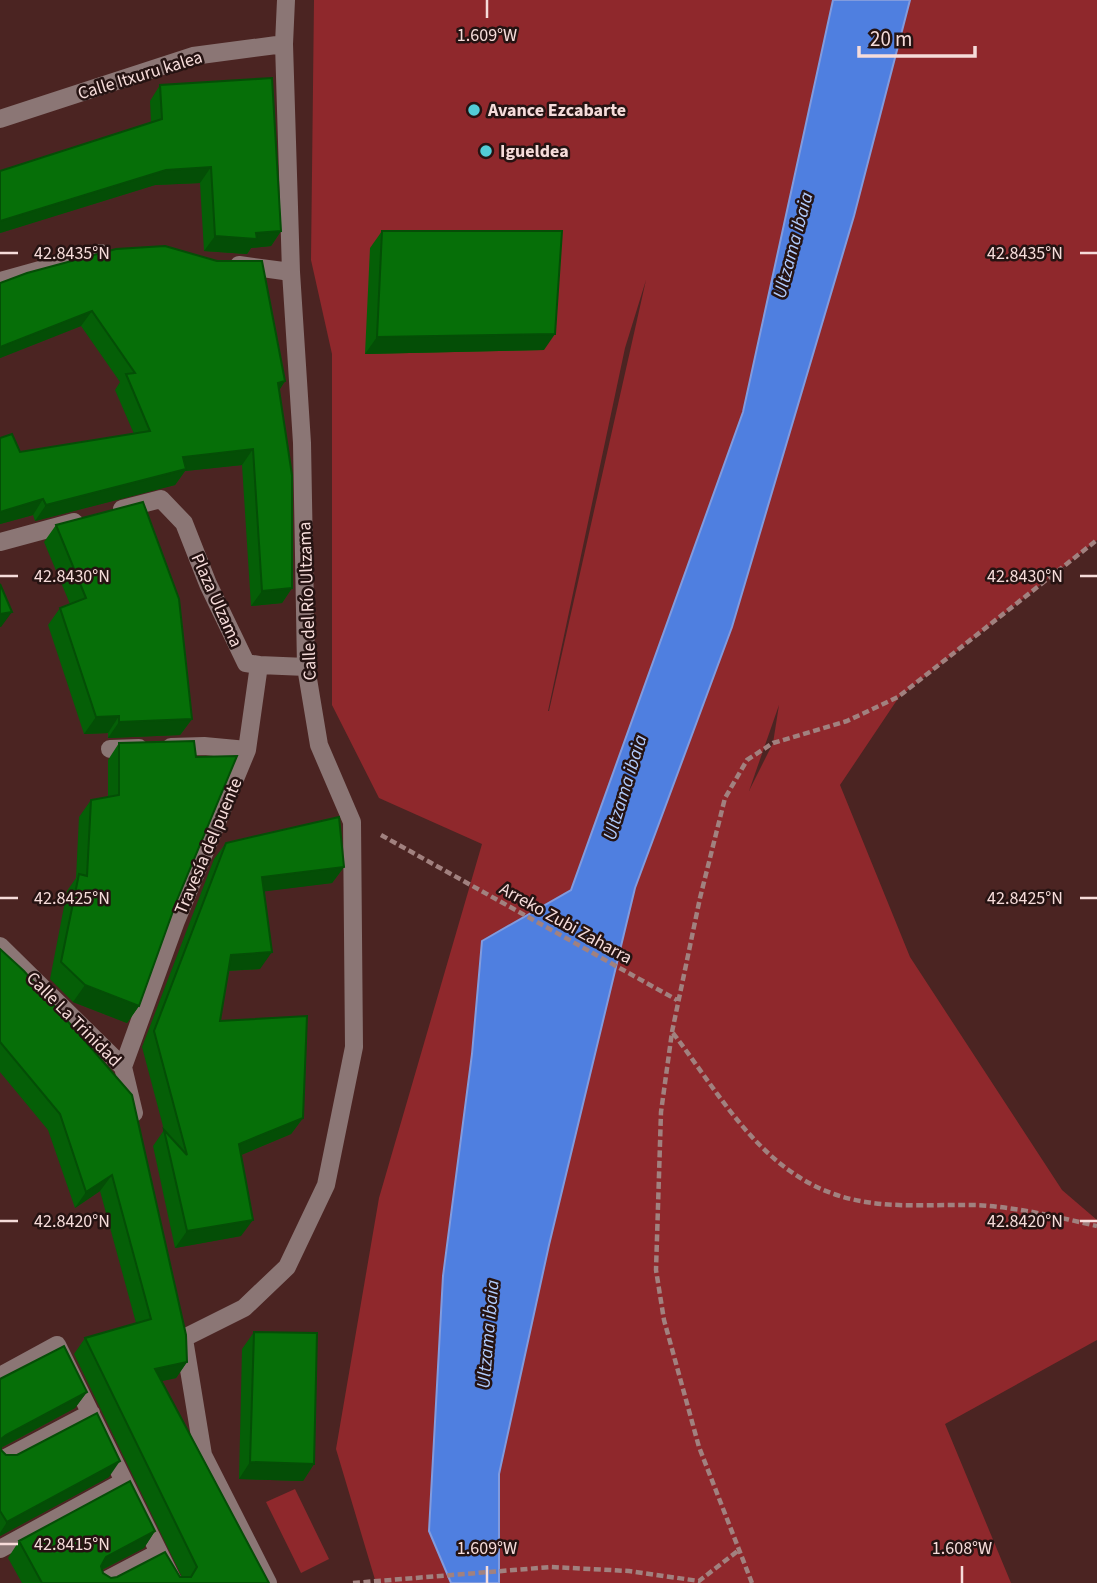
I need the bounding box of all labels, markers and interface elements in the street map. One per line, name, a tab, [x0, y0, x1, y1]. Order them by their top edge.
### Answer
scale bar	[859, 14, 974, 58]
text: 1.609°W	[457, 23, 517, 48]
text: 20 m	[870, 24, 912, 54]
street label: Calle Itxuru kalea	[75, 45, 206, 106]
place label: Avance Ezcabarte	[487, 98, 626, 123]
marker: Avance Ezcabarte	[466, 102, 482, 118]
place label: Igueldea	[500, 139, 569, 164]
marker: Igueldea	[478, 143, 494, 159]
water label: Ultzama ibaia	[766, 189, 821, 302]
text: 42.8435°N	[34, 241, 110, 266]
text: 42.8435°N	[987, 241, 1063, 266]
street label: Calle del Río Ultzama	[292, 521, 323, 681]
street label: Plaza Ulzama	[185, 549, 248, 651]
text: 42.8430°N	[34, 564, 110, 589]
text: 42.8430°N	[987, 564, 1063, 589]
water label: Ultzama ibaia	[597, 731, 654, 844]
street label: Travesía del puente	[168, 774, 249, 918]
street label: Arreko Zubi Zaharra	[495, 877, 637, 970]
text: 42.8425°N	[34, 886, 110, 911]
text: 42.8425°N	[987, 886, 1063, 911]
street label: Calle La Trinidad	[21, 966, 127, 1072]
text: 42.8420°N	[34, 1209, 110, 1234]
text: 42.8420°N	[987, 1209, 1063, 1234]
water label: Ultzama ibaia	[470, 1279, 507, 1390]
text: 42.8415°N	[34, 1532, 110, 1557]
text: 1.609°W	[457, 1536, 517, 1561]
text: 1.608°W	[932, 1536, 992, 1561]

